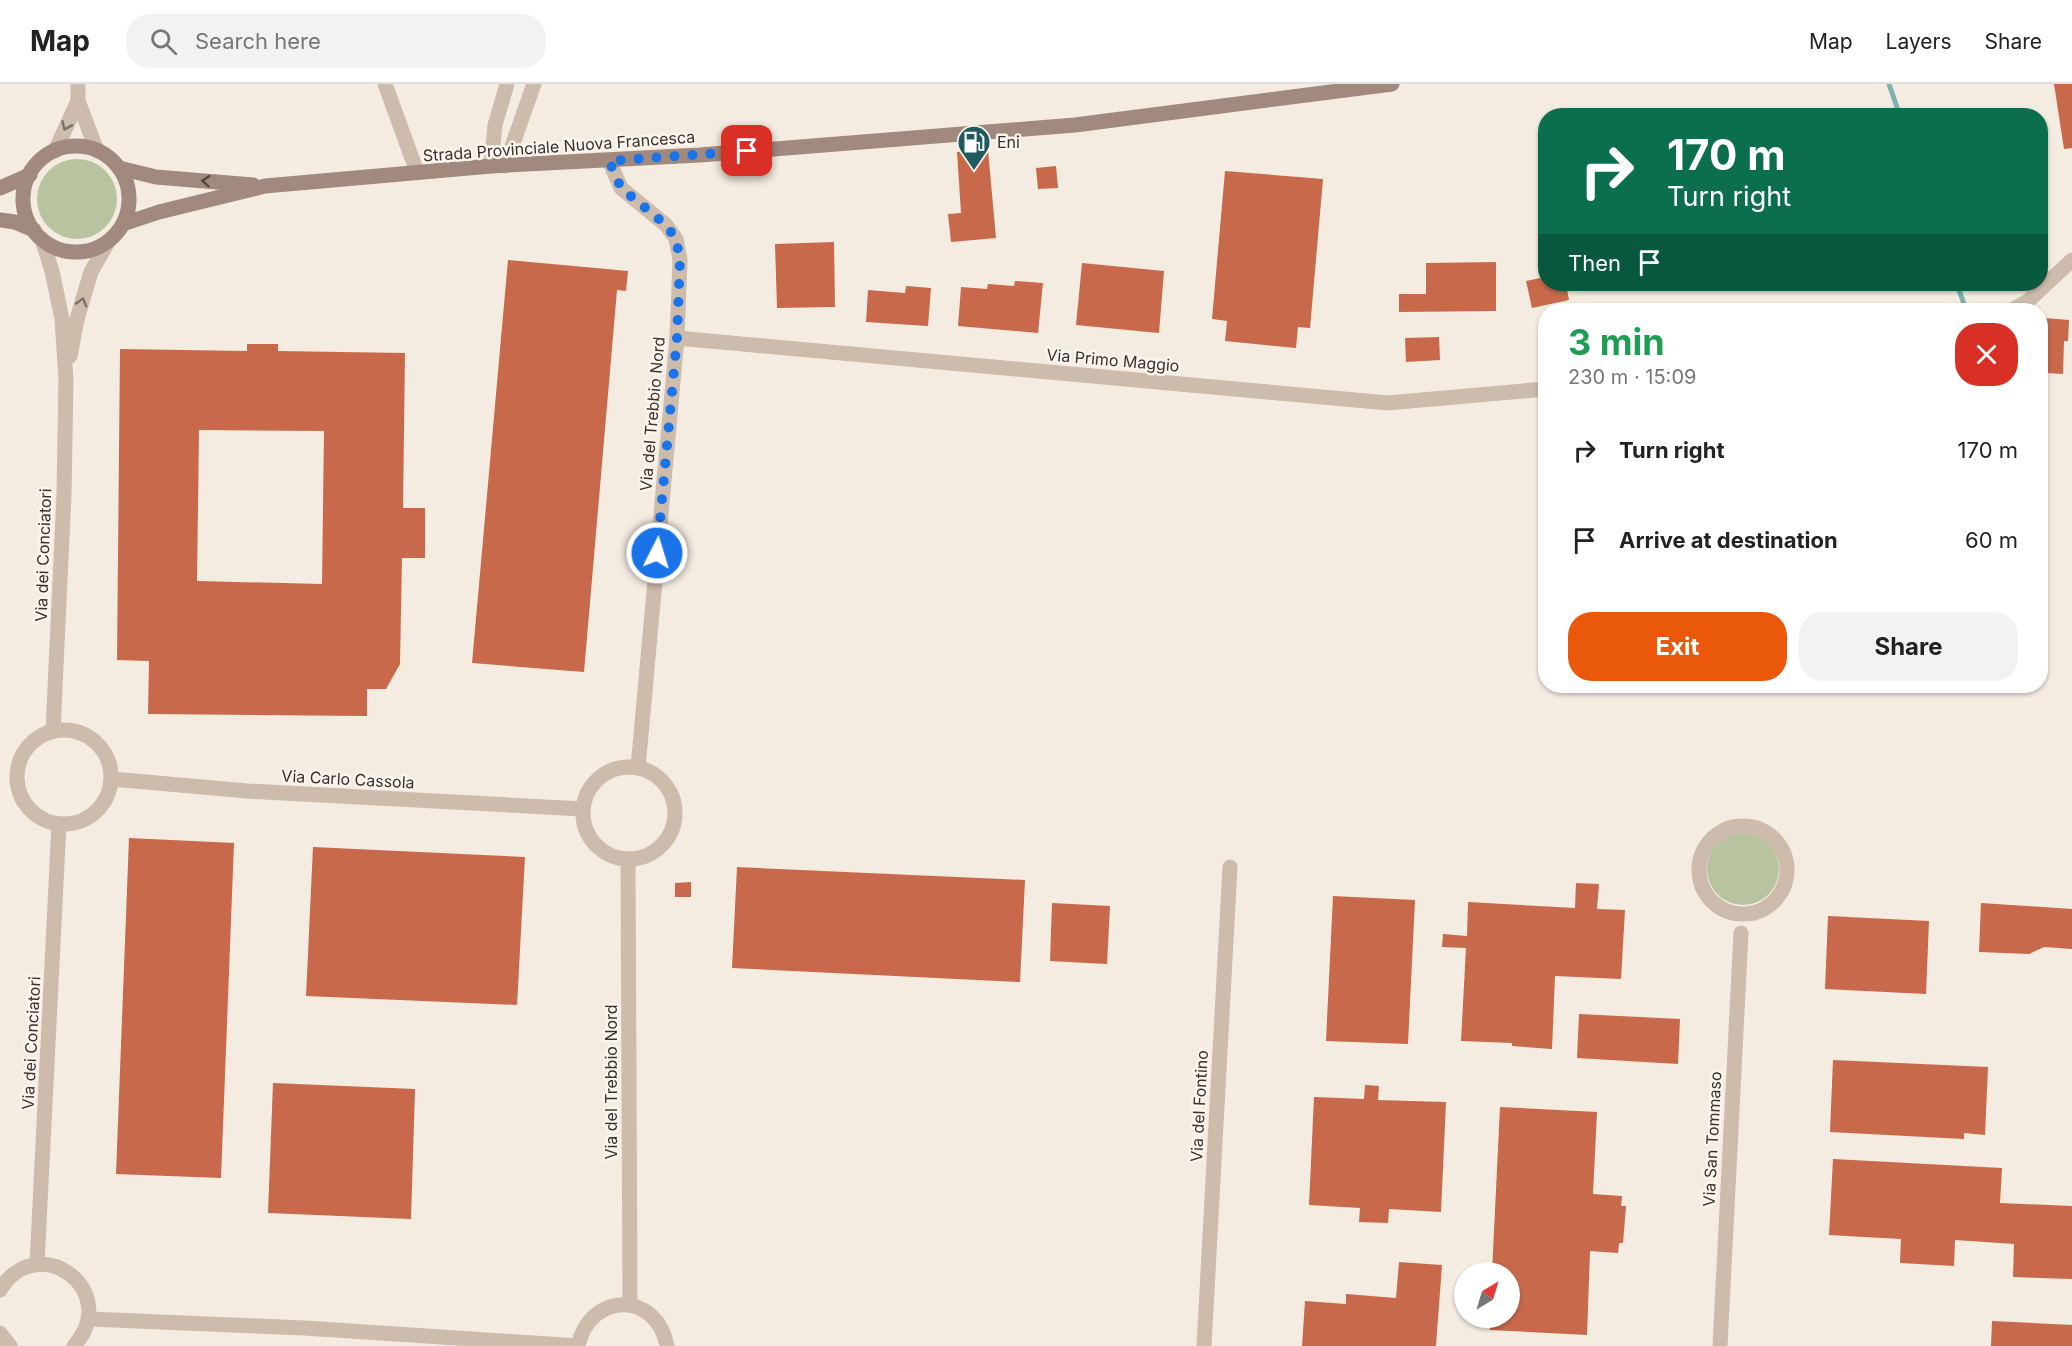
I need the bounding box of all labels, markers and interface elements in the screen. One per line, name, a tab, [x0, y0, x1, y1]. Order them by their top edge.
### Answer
search box	[126, 14, 546, 68]
text: Map	[30, 24, 90, 58]
icon: search	[147, 25, 180, 58]
text: Search here	[195, 28, 321, 54]
text: Map	[1809, 29, 1853, 54]
text: Layers	[1886, 29, 1952, 54]
text: Share	[1985, 29, 2042, 54]
one-way arrow	[62, 119, 74, 130]
fuel station icon: Eni	[956, 124, 992, 171]
pin	[721, 125, 772, 176]
street label: Strada Provinciale Nuova Francesca	[422, 127, 696, 165]
text: 170 m	[1667, 129, 1785, 180]
place label: Eni	[997, 132, 1020, 152]
icon: right	[1568, 132, 1646, 210]
icon: arrive	[730, 134, 763, 167]
one-way arrow	[202, 175, 211, 188]
text: Turn right	[1667, 180, 1791, 213]
icon: arrive	[1633, 246, 1666, 279]
text: Then	[1568, 250, 1621, 276]
one-way arrow	[75, 297, 87, 308]
text: 3 min	[1568, 320, 1665, 364]
button: close	[1955, 323, 2018, 386]
street label: Via del Trebbio Nord	[635, 336, 669, 492]
street label: Via Primo Maggio	[1046, 344, 1180, 376]
text: 230 m · 15:09	[1568, 365, 1696, 389]
icon: right	[1568, 434, 1601, 467]
text: Turn right	[1619, 437, 1725, 463]
text: 170 m	[1958, 437, 2018, 463]
street label: Via dei Conciatori	[31, 488, 55, 622]
position arrow	[625, 521, 689, 585]
icon: arrive	[1568, 524, 1601, 557]
text: Arrive at destination	[1619, 527, 1838, 553]
text: 60 m	[1965, 527, 2018, 553]
button: Exit	[1568, 612, 1787, 681]
button: Share	[1799, 612, 2018, 681]
street label: Via Carlo Cassola	[281, 766, 415, 792]
street label: Via dei Conciatori	[18, 976, 44, 1110]
street label: Via del Trebbio Nord	[601, 1004, 621, 1160]
street label: Via del Fontino	[1186, 1050, 1212, 1162]
street label: Via San Tommaso	[1698, 1071, 1726, 1207]
north arrow	[1454, 1262, 1520, 1328]
map controls	[1454, 1262, 1520, 1328]

